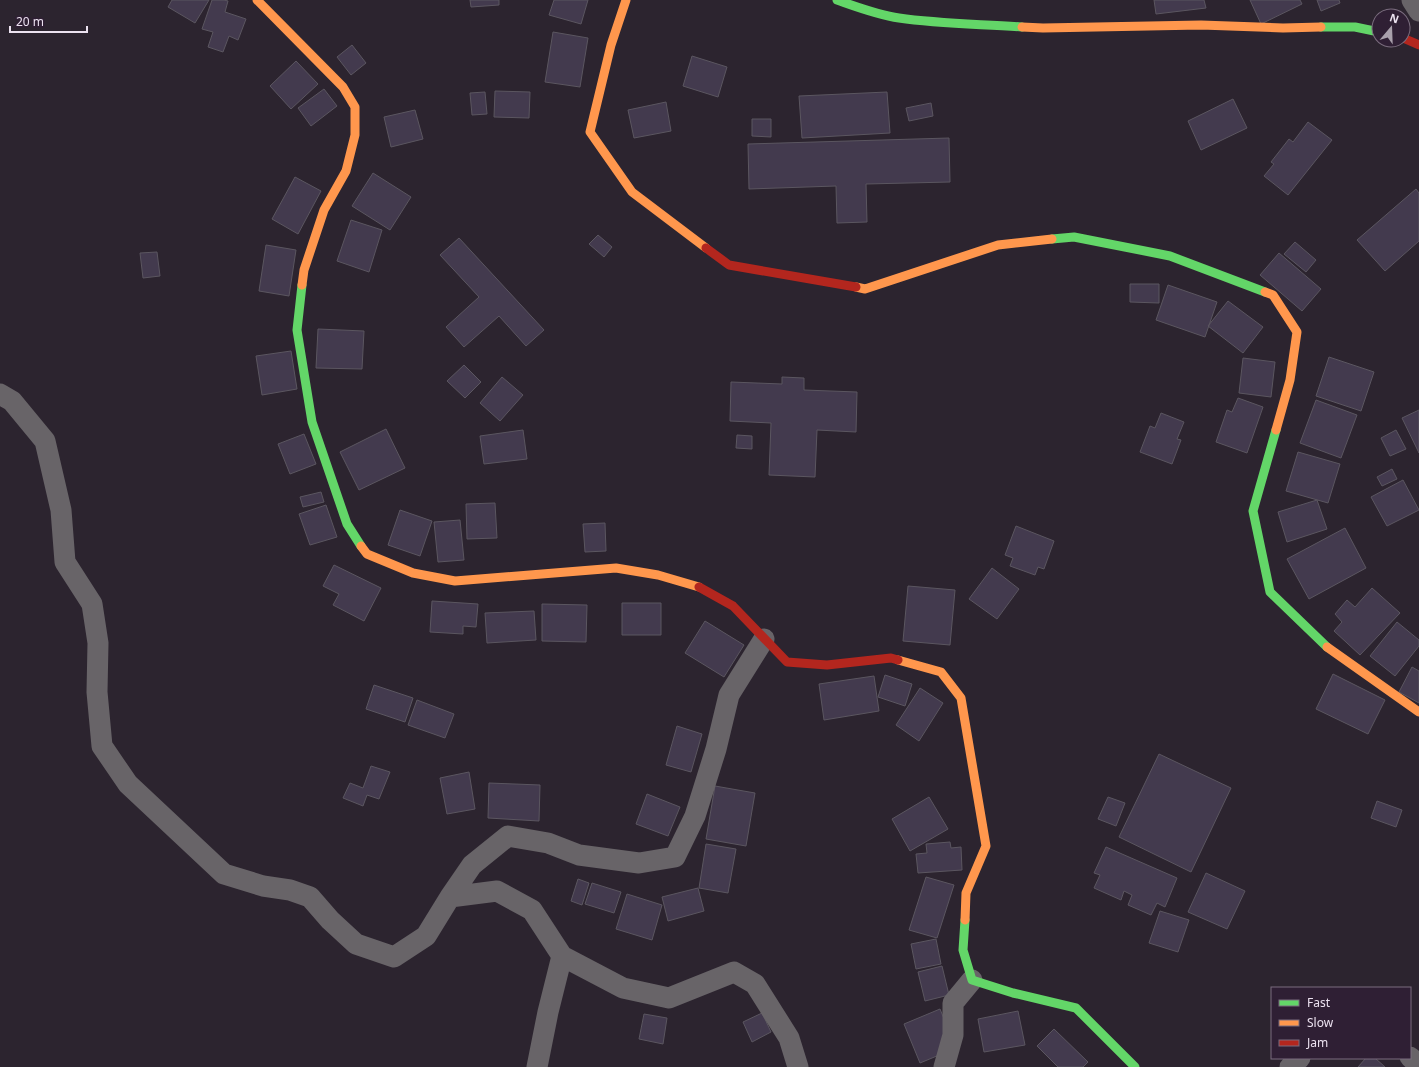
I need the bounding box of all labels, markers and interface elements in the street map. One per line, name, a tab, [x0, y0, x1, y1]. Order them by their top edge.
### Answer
scale bar	[10, 8, 87, 34]
north arrow	[1371, 8, 1411, 48]
text: N	[1388, 10, 1401, 27]
text: 20 m	[16, 13, 44, 30]
legend	[1271, 987, 1411, 1059]
text: Fast	[1307, 994, 1331, 1011]
text: Slow	[1307, 1014, 1334, 1031]
text: Jam	[1306, 1034, 1328, 1051]

